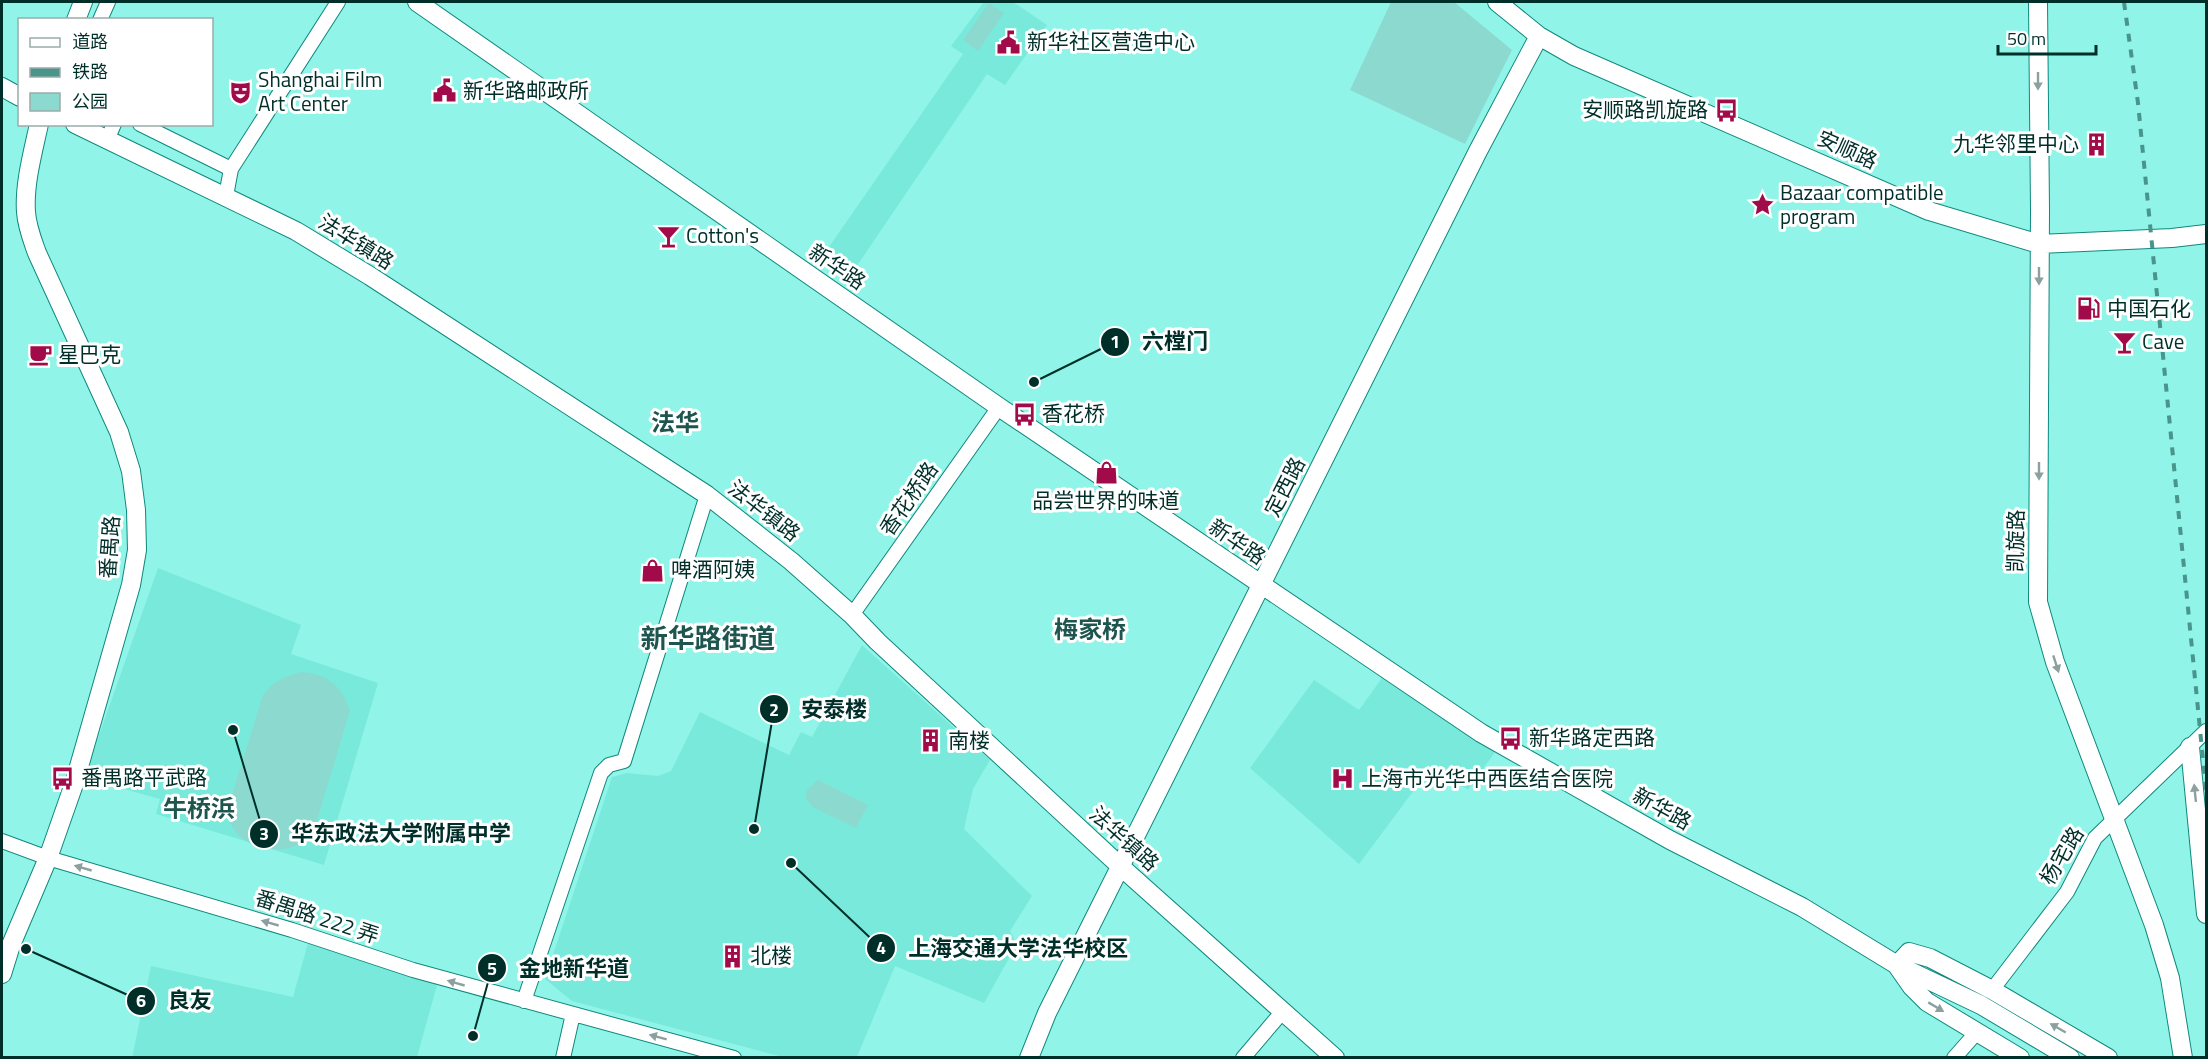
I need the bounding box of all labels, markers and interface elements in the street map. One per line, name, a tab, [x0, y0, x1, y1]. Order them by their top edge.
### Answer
legend	[18, 18, 213, 126]
scale bar	[1998, 18, 2096, 56]
place label: 新华社区营造中心	[1027, 25, 1195, 57]
text: 50 m	[2007, 25, 2046, 52]
text: 道路	[72, 28, 108, 55]
public building icon: 新华社区营造中心	[996, 29, 1022, 55]
text: 铁路	[72, 58, 108, 85]
place label: Shanghai Film Art Center	[258, 63, 382, 119]
one-way arrow	[2034, 71, 2043, 90]
place label: 新华路邮政所	[463, 74, 589, 106]
public building icon: 新华路邮政所	[432, 78, 458, 104]
theatre icon: Shanghai Film Art Center	[227, 79, 253, 105]
text: 公园	[72, 88, 108, 115]
place label: 安顺路凯旋路	[1582, 93, 1708, 125]
bus stop icon: 安顺路凯旋路	[1713, 97, 1739, 123]
street label: 安顺路	[1812, 122, 1883, 177]
place label: 九华邻里中心	[1953, 127, 2079, 159]
building icon: 九华邻里中心	[2084, 131, 2110, 157]
place label: Bazaar compatible program	[1780, 176, 1944, 232]
place icon: Bazaar compatible program	[1749, 192, 1775, 218]
street label: 法华镇路	[312, 205, 401, 277]
place label: Cotton's	[686, 219, 759, 251]
bar icon: Cotton's	[655, 223, 681, 249]
street label: 新华路	[802, 235, 873, 297]
one-way arrow	[2034, 266, 2044, 285]
place label: 中国石化	[2107, 292, 2191, 324]
fuel station icon: 中国石化	[2076, 296, 2102, 322]
callout: 六樘门	[1100, 322, 1220, 362]
text: 六樘门	[1142, 324, 1208, 358]
place label: Cave	[2142, 325, 2184, 357]
text: 1	[1110, 328, 1120, 355]
bar icon: Cave	[2111, 329, 2137, 355]
place label: 星巴克	[58, 338, 121, 370]
cafe icon: 星巴克	[27, 342, 53, 368]
place label: 香花桥	[1042, 397, 1105, 429]
bus stop icon: 香花桥	[1011, 401, 1037, 427]
district label: 法华	[651, 404, 699, 440]
street label: 定西路	[1256, 451, 1313, 522]
street label: 香花桥路	[871, 455, 945, 542]
shop icon: 品尝世界的味道	[1093, 460, 1119, 486]
one-way arrow	[2034, 461, 2044, 480]
street label: 法华镇路	[722, 472, 808, 549]
place label: 品尝世界的味道	[1033, 484, 1180, 516]
street label: 凯旋路	[1998, 509, 2032, 573]
street label: 新华路	[1202, 510, 1273, 572]
street label: 番禺路	[91, 514, 127, 579]
place label: 啤酒阿姨	[671, 553, 755, 585]
shop icon: 啤酒阿姨	[640, 557, 666, 583]
district label: 梅家桥	[1054, 611, 1126, 647]
district label: 新华路街道	[641, 617, 776, 658]
one-way arrow	[2051, 655, 2061, 673]
callout: 安泰楼	[759, 689, 879, 729]
text: 安泰楼	[801, 692, 867, 726]
text: 2	[769, 696, 779, 723]
place label: 新华路定西路	[1529, 721, 1655, 753]
place label: 南楼	[948, 724, 990, 756]
bus stop icon: 新华路定西路	[1498, 725, 1524, 751]
building icon: 南楼	[917, 728, 943, 754]
place label: 番禺路平武路	[81, 761, 207, 793]
place label: 上海市光华中西医结合医院	[1361, 762, 1613, 794]
bus stop icon: 番禺路平武路	[50, 765, 76, 791]
hospital icon: 上海市光华中西医结合医院	[1330, 766, 1356, 792]
street label: 新华路	[1627, 779, 1698, 837]
one-way arrow	[2190, 783, 2200, 802]
district label: 牛桥浜	[163, 790, 235, 826]
street label: 法华镇路	[1083, 798, 1167, 878]
callout: 华东政法大学附属中学	[249, 814, 523, 854]
text: 华东政法大学附属中学	[291, 816, 511, 850]
text: 3	[259, 820, 269, 847]
street label: 杨宅路	[2031, 820, 2091, 891]
one-way arrow	[74, 863, 92, 872]
street label: 番禺路 222 弄	[251, 881, 383, 951]
one-way arrow	[261, 918, 279, 927]
callout: 上海交通大学法华校区	[866, 928, 1140, 968]
text: 上海交通大学法华校区	[908, 931, 1128, 965]
text: 4	[876, 934, 886, 961]
place label: 北楼	[750, 939, 792, 971]
building icon: 北楼	[719, 943, 745, 969]
callout: 金地新华道	[477, 948, 641, 988]
text: 金地新华道	[519, 951, 629, 985]
text: 5	[487, 955, 497, 982]
one-way arrow	[446, 978, 464, 987]
callout: 良友	[126, 981, 224, 1021]
text: 良友	[168, 983, 212, 1017]
text: 6	[136, 987, 146, 1014]
one-way arrow	[1928, 1002, 1944, 1013]
one-way arrow	[2049, 1023, 2066, 1033]
one-way arrow	[648, 1032, 666, 1041]

